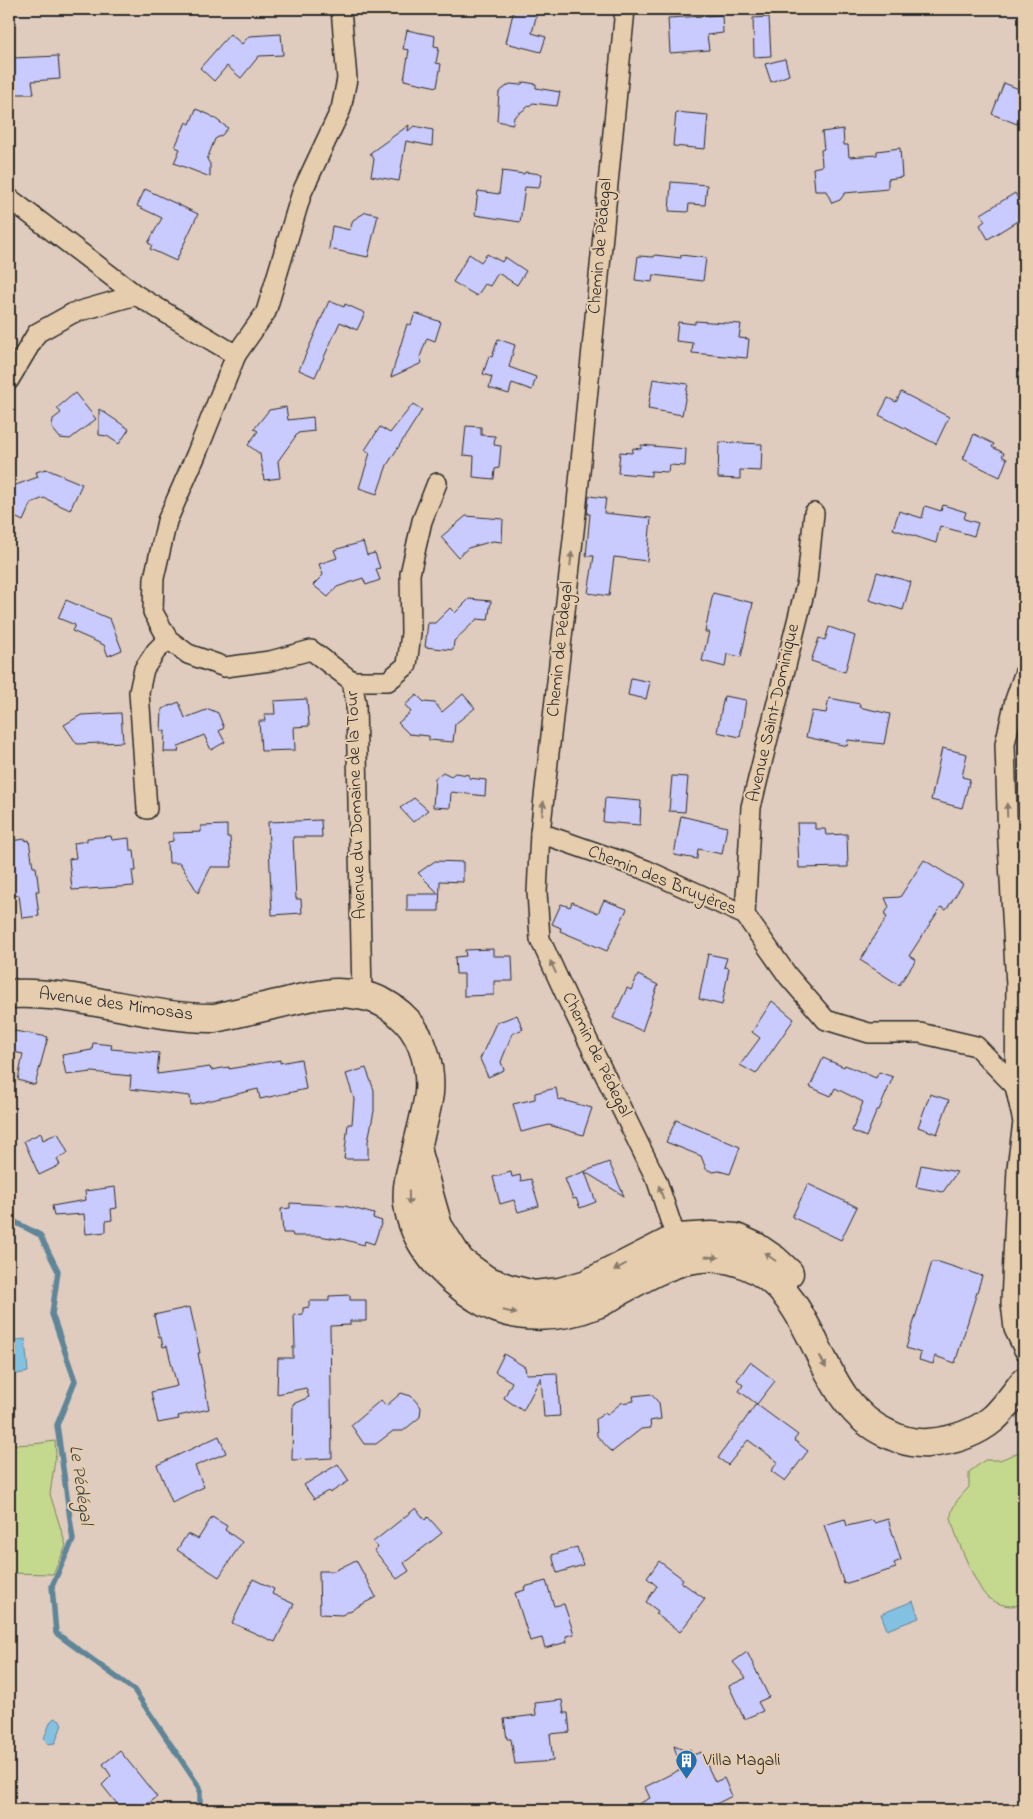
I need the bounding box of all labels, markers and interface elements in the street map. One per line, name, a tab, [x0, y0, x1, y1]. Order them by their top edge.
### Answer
street label: Chemin de Pédegal	[582, 177, 621, 315]
one-way arrow	[567, 551, 575, 567]
street label: Chemin de Pédegal	[541, 580, 582, 718]
street label: Avenue Saint-Dominique	[741, 620, 807, 805]
street label: Avenue du Domaine de la Tour	[340, 690, 374, 920]
one-way arrow	[539, 799, 547, 815]
one-way arrow	[1003, 801, 1011, 817]
street label: Chemin des Bruyères	[584, 839, 740, 923]
one-way arrow	[549, 960, 557, 974]
street label: Avenue des Mimosas	[37, 981, 195, 1029]
street label: Chemin de Pédegal	[554, 988, 638, 1122]
one-way arrow	[657, 1185, 664, 1200]
one-way arrow	[405, 1190, 413, 1206]
one-way arrow	[763, 1252, 777, 1262]
one-way arrow	[705, 1254, 721, 1262]
one-way arrow	[613, 1263, 627, 1271]
one-way arrow	[503, 1308, 518, 1316]
one-way arrow	[819, 1355, 827, 1369]
water label: Le Pédégal	[60, 1444, 99, 1529]
place label: Villa Magali	[702, 1748, 781, 1775]
building icon: Villa Magali	[675, 1749, 699, 1780]

